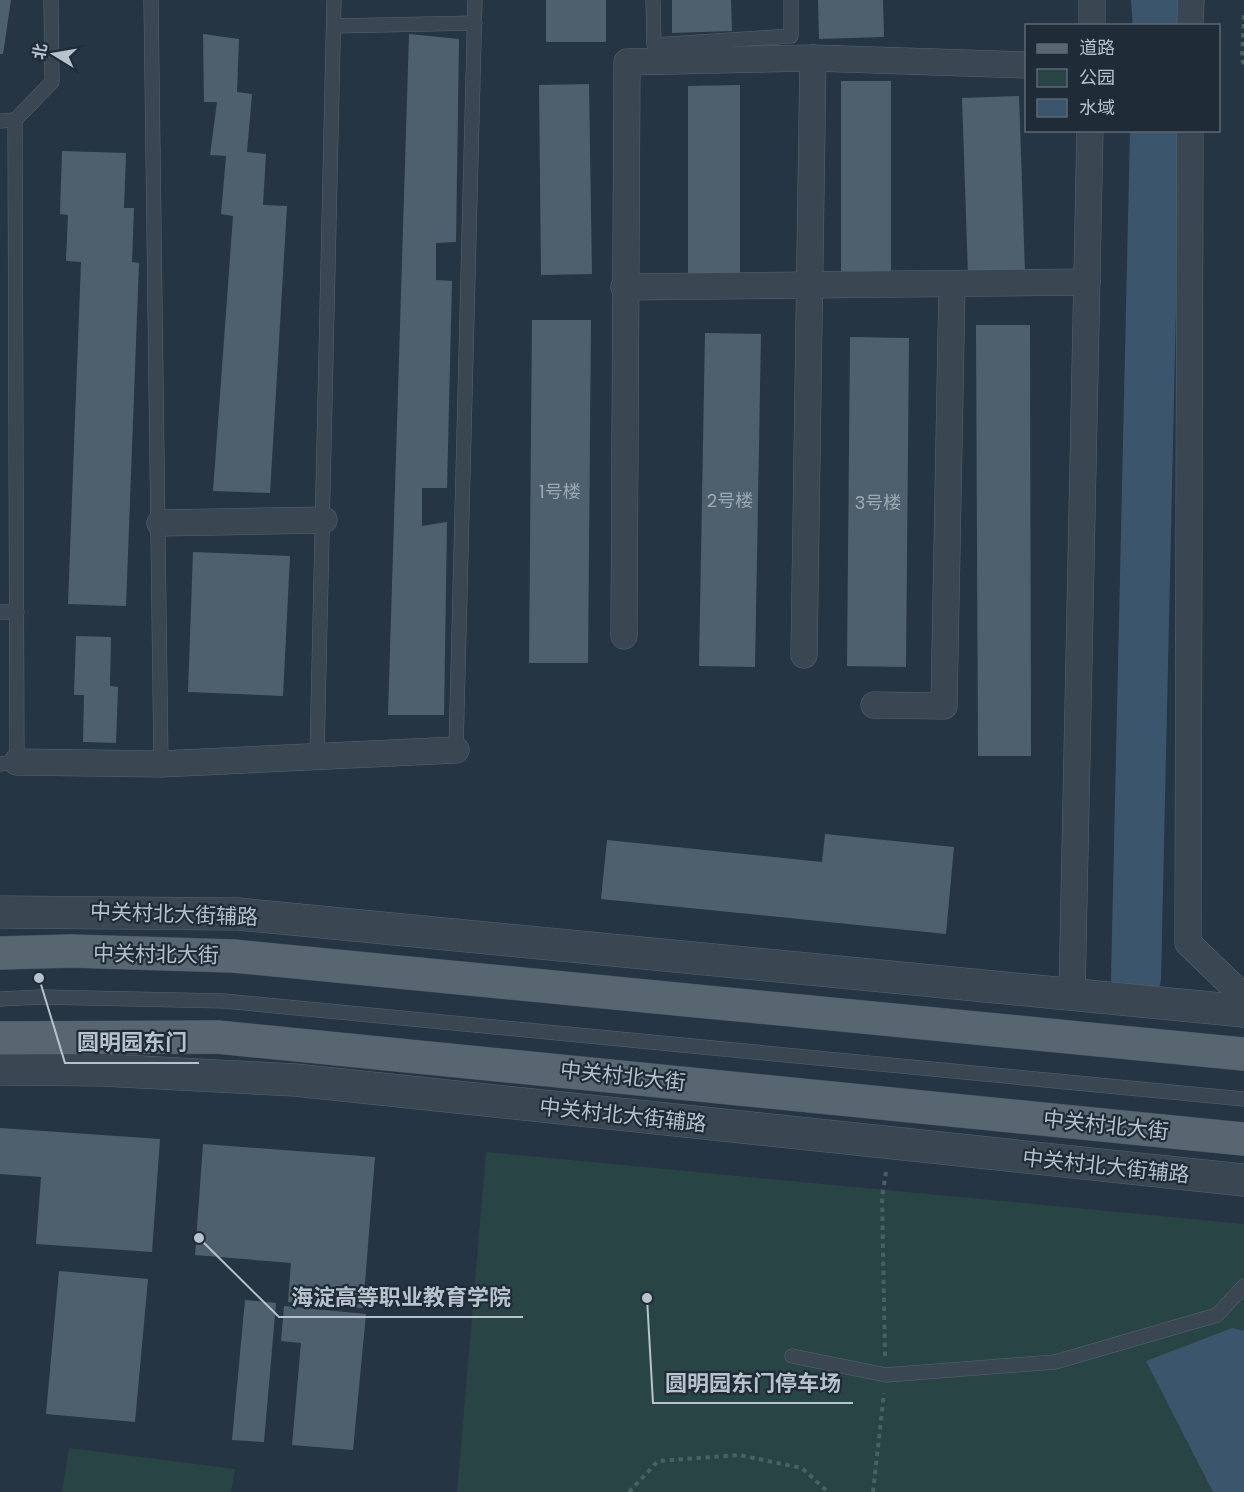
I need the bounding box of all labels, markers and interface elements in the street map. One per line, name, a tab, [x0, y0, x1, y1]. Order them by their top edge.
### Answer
north arrow	[24, 24, 84, 84]
legend	[1025, 24, 1220, 132]
text: 道路	[1079, 35, 1115, 60]
text: 北	[27, 41, 53, 61]
text: 公园	[1079, 65, 1115, 90]
text: 水域	[1079, 95, 1115, 120]
house number: 1号楼	[539, 479, 581, 504]
house number: 2号楼	[707, 488, 753, 513]
house number: 3号楼	[855, 490, 901, 515]
street label: 中关村北大街辅路	[90, 897, 258, 931]
street label: 中关村北大街	[93, 938, 219, 970]
callout: 圆明园东门	[65, 1023, 199, 1063]
text: 圆明园东门	[77, 1027, 187, 1058]
street label: 中关村北大街	[559, 1055, 687, 1097]
street label: 中关村北大街辅路	[538, 1092, 708, 1138]
street label: 中关村北大街	[1042, 1104, 1170, 1146]
street label: 中关村北大街辅路	[1021, 1143, 1191, 1189]
callout: 海淀高等职业教育学院	[279, 1277, 523, 1317]
text: 海淀高等职业教育学院	[291, 1282, 511, 1313]
callout: 圆明园东门停车场	[653, 1363, 853, 1403]
text: 圆明园东门停车场	[665, 1368, 841, 1399]

